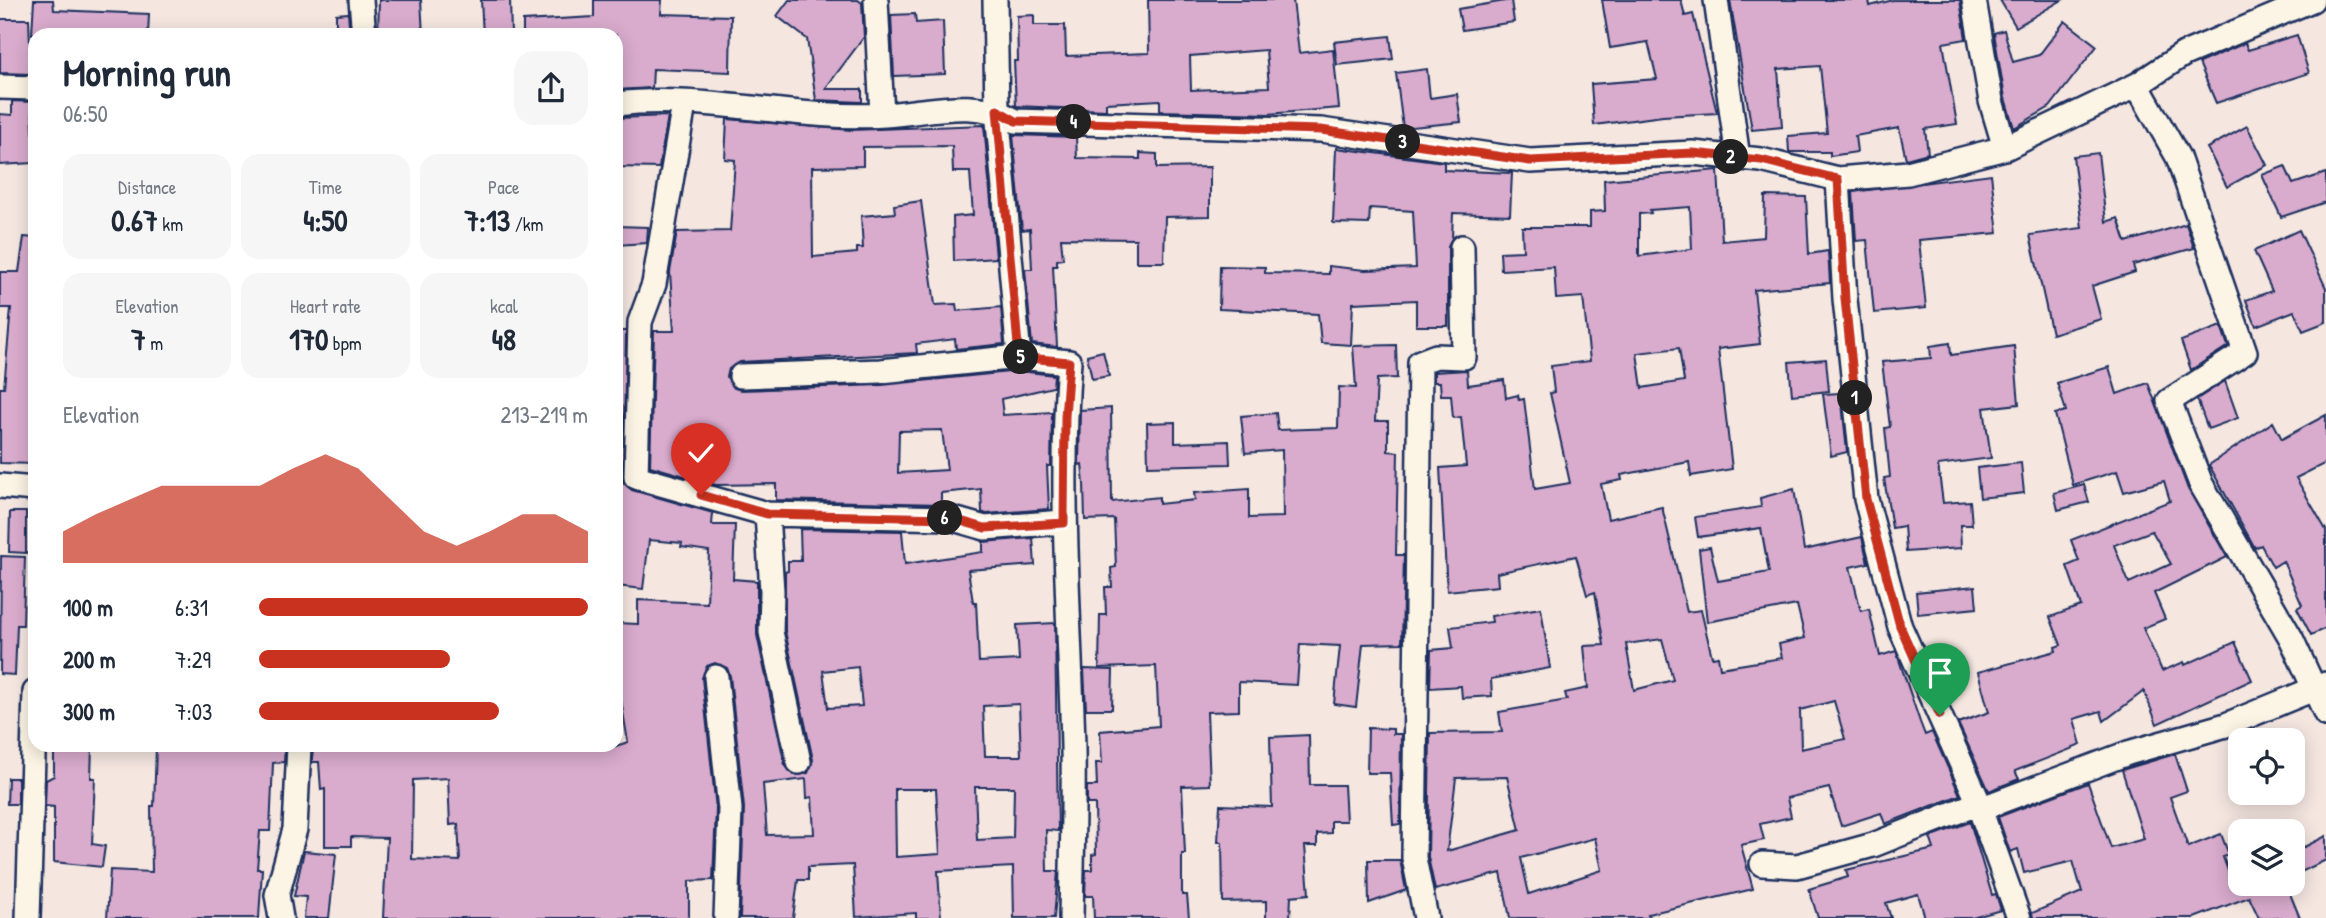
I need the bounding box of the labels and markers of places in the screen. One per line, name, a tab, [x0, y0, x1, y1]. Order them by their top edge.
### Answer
pin: 4	[1056, 104, 1092, 140]
pin: 3	[1386, 124, 1420, 160]
pin: 2	[1714, 140, 1748, 174]
pin: 5	[1004, 340, 1038, 374]
pin: 1	[1838, 380, 1872, 416]
pin	[671, 423, 731, 495]
pin: 6	[928, 500, 962, 536]
pin	[1910, 643, 1970, 715]

